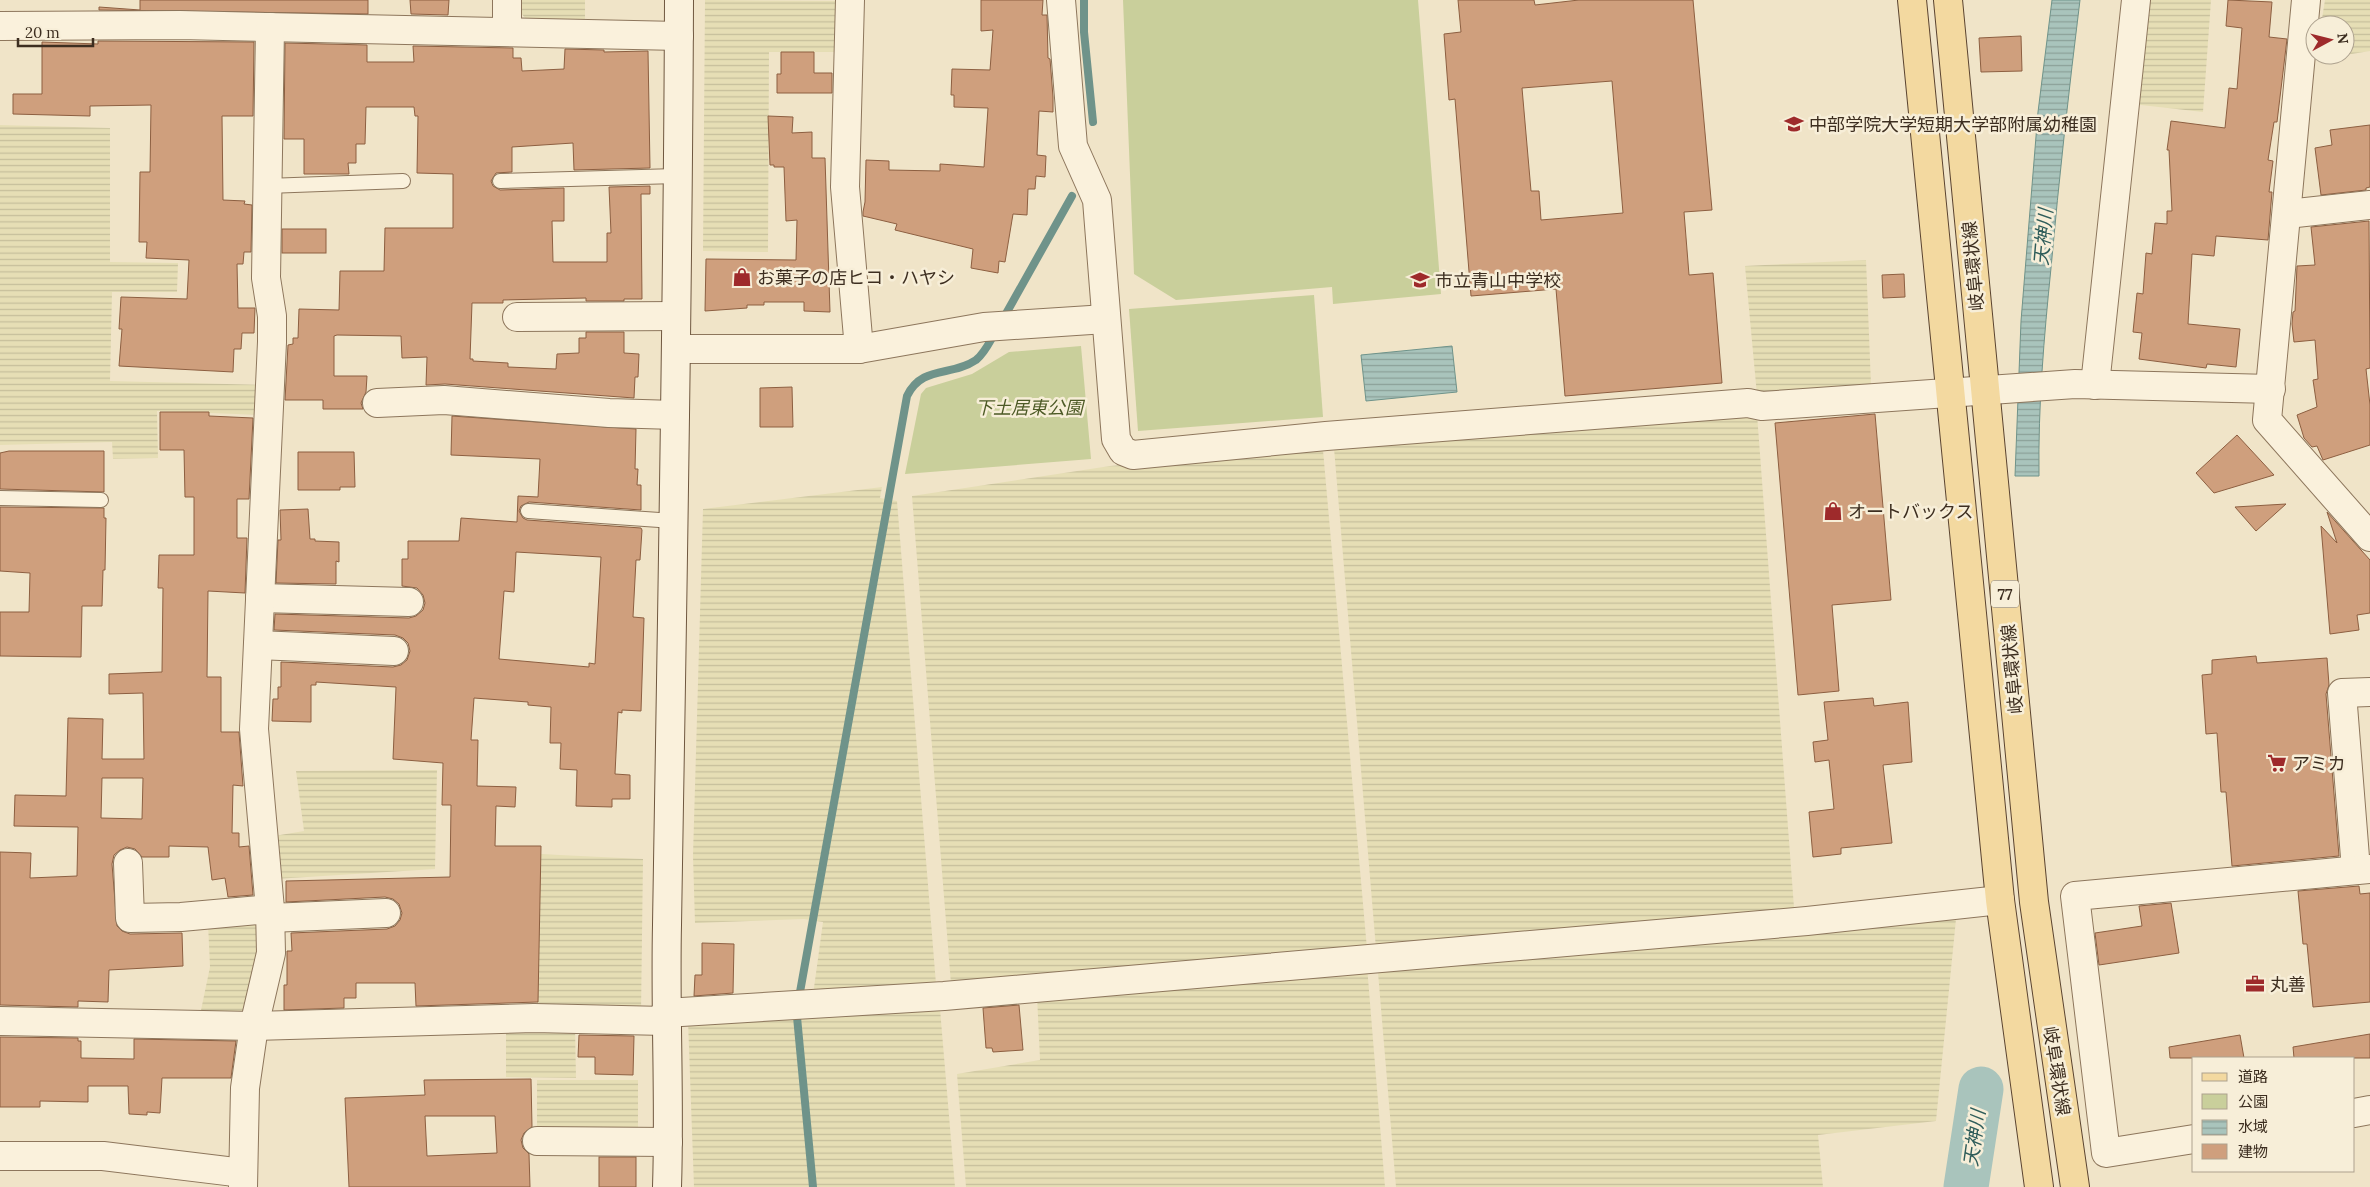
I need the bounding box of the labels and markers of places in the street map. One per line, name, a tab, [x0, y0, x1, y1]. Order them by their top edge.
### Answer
school or university icon: 中部学院大学短期大学部附属幼稚園	[1783, 113, 1805, 135]
place label: 中部学院大学短期大学部附属幼稚園	[1809, 113, 2097, 136]
shop icon: お菓子の店ヒコ・ハヤシ	[731, 266, 753, 288]
place label: お菓子の店ヒコ・ハヤシ	[757, 266, 955, 289]
school or university icon: 市立青山中学校	[1409, 269, 1431, 291]
place label: 市立青山中学校	[1435, 269, 1561, 292]
shop icon: オートバックス	[1822, 500, 1844, 522]
place label: オートバックス	[1848, 500, 1973, 523]
supermarket icon: アミカ	[2266, 752, 2288, 774]
place label: アミカ	[2292, 752, 2346, 775]
office icon: 丸善	[2244, 973, 2266, 995]
place label: 丸善	[2270, 973, 2306, 996]

